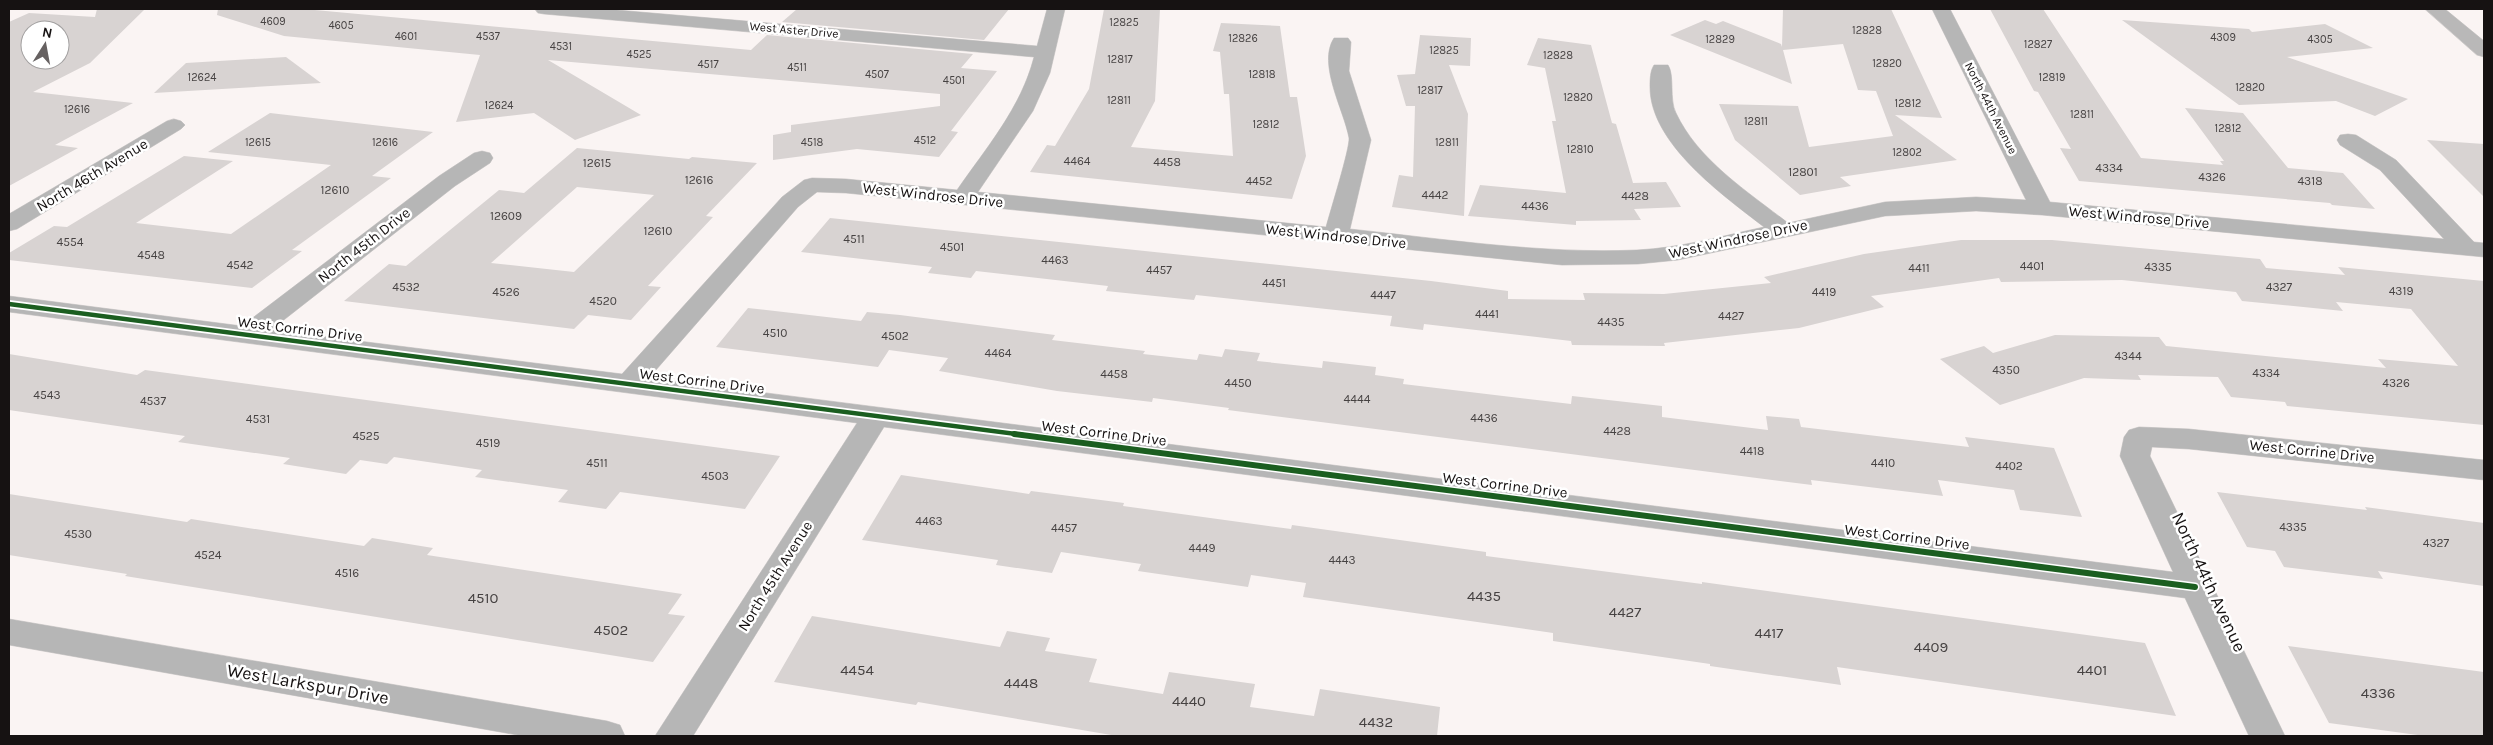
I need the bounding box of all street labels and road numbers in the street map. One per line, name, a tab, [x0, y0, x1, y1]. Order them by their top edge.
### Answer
street label: West Aster Drive	[749, 19, 839, 41]
street label: North 44th Avenue	[1962, 60, 2020, 156]
street label: North 46th Avenue	[33, 135, 151, 215]
street label: West Windrose Drive	[862, 179, 1004, 211]
street label: West Windrose Drive	[2068, 202, 2210, 232]
street label: North 45th Drive	[314, 203, 414, 287]
street label: West Windrose Drive	[1667, 216, 1809, 262]
street label: West Windrose Drive	[1265, 220, 1407, 252]
street label: West Corrine Drive	[236, 312, 364, 346]
street label: West Corrine Drive	[638, 364, 766, 398]
street label: West Corrine Drive	[1040, 416, 1168, 450]
street label: West Corrine Drive	[2249, 435, 2375, 467]
street label: West Corrine Drive	[1441, 468, 1569, 502]
street label: North 44th Avenue	[2167, 509, 2251, 655]
street label: North 45th Avenue	[734, 518, 816, 634]
street label: West Corrine Drive	[1843, 520, 1971, 554]
street label: West Larkspur Drive	[225, 659, 391, 709]

